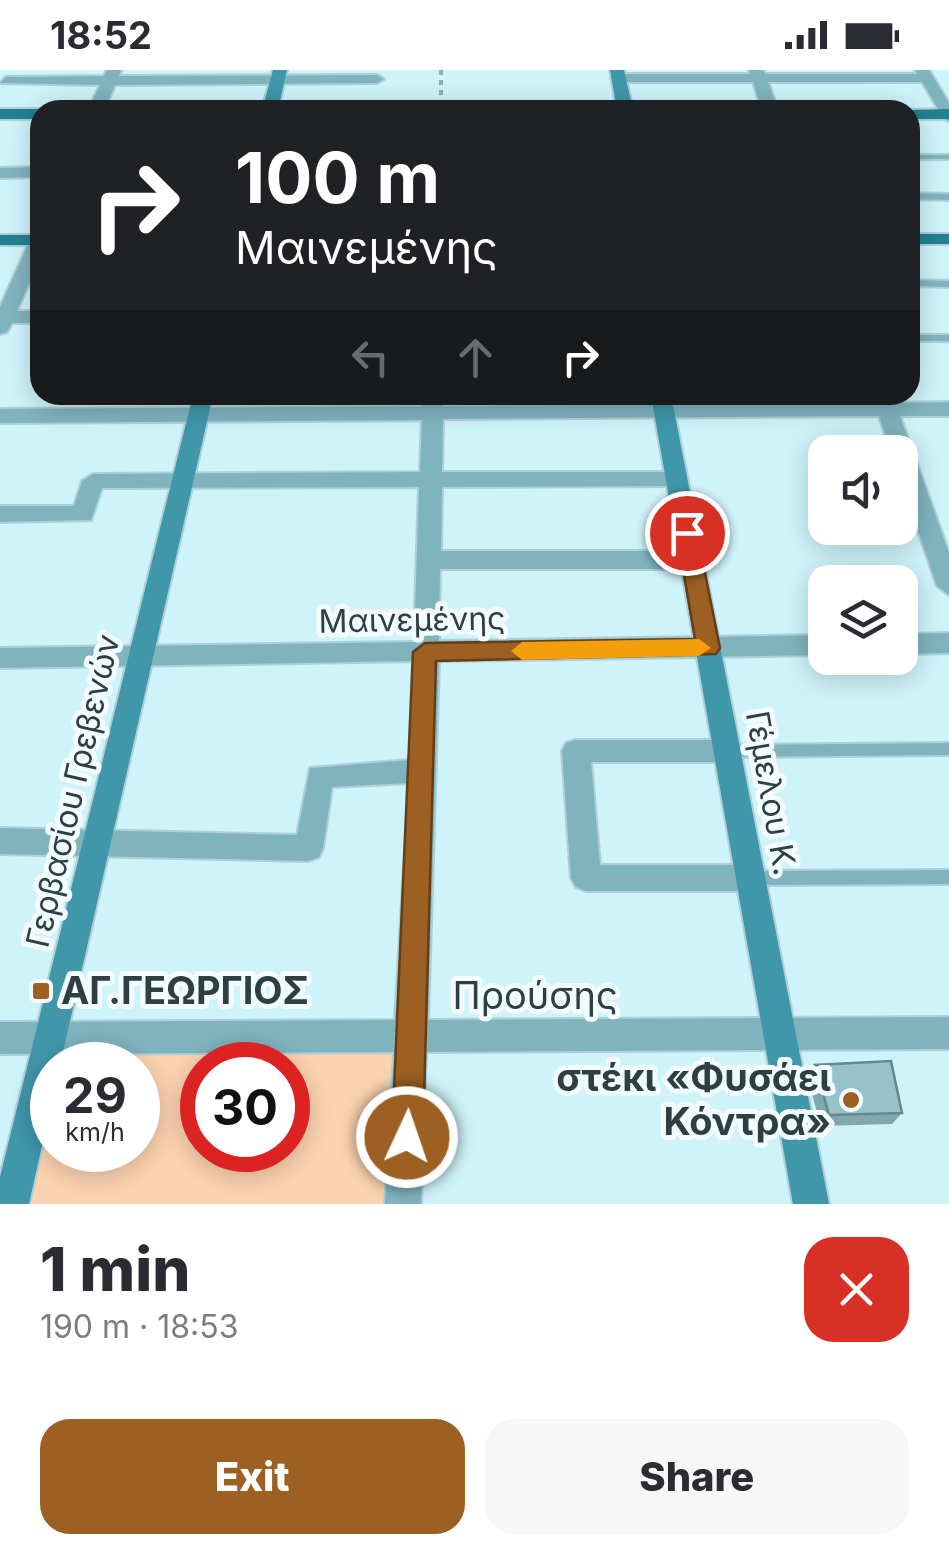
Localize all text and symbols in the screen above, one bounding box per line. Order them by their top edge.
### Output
text: 18:52 [50,12,152,58]
text: 100 m [235,135,440,220]
icon: right [70,140,200,270]
text: Μαινεμένης [235,220,498,275]
icon: left [343,330,398,385]
icon: ahead [448,330,503,385]
icon: right [553,330,608,385]
map controls [808,435,918,675]
button: sound [808,435,918,545]
pin [645,491,730,576]
icon: arrive [660,506,715,561]
button: layers [808,565,918,675]
street label: Μαινεμένης [318,598,506,641]
street label: Γερβασίου Γρεβενών [18,631,127,951]
street label: Γέμελου Κ. [738,708,805,878]
place label: ΑΓ.ΓΕΩΡΓΙΟΣ [61,967,309,1013]
street label: Προύσης [452,972,618,1018]
marker: ΑΓ.ΓΕΩΡΓΙΟΣ [30,980,52,1002]
speed limit sign: 30 [180,1042,310,1172]
place label: στέκι «Φυσάει Κόντρα» [556,1054,831,1144]
text: 29 [63,1065,127,1125]
position arrow [355,1085,459,1189]
marker: στέκι «Φυσάει Κόντρα» [840,1089,862,1111]
text: km/h [65,1117,125,1147]
text: 1 min [40,1233,190,1305]
button: close [804,1237,909,1342]
text: 190 m · 18:53 [40,1307,239,1346]
button: Exit [40,1419,465,1534]
button: Share [485,1419,909,1534]

